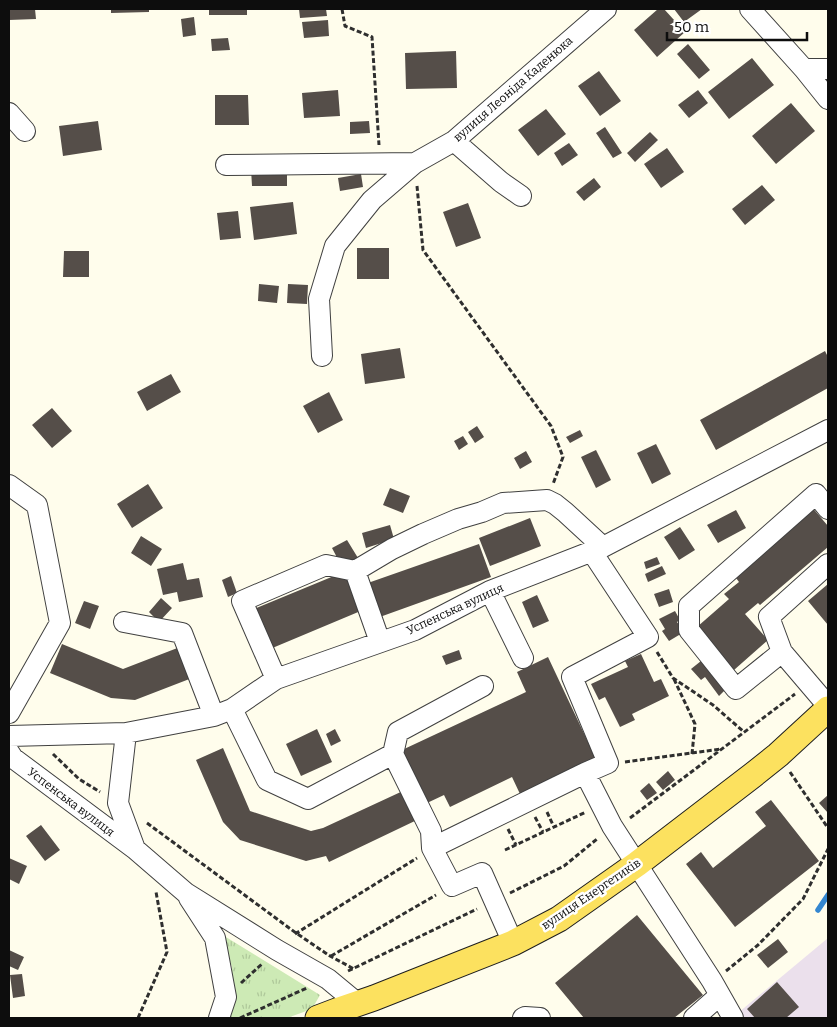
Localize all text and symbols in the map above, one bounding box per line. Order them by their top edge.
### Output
scale bar [667,10,807,42]
text: 50 m [674,18,710,36]
street label: вулиця Леоніда Каденюка [451,33,576,145]
street label: Успенська вулиця [404,580,506,638]
street label: Успенська вулиця [25,765,118,839]
street label: вулиця Енергетиків [539,855,643,932]

